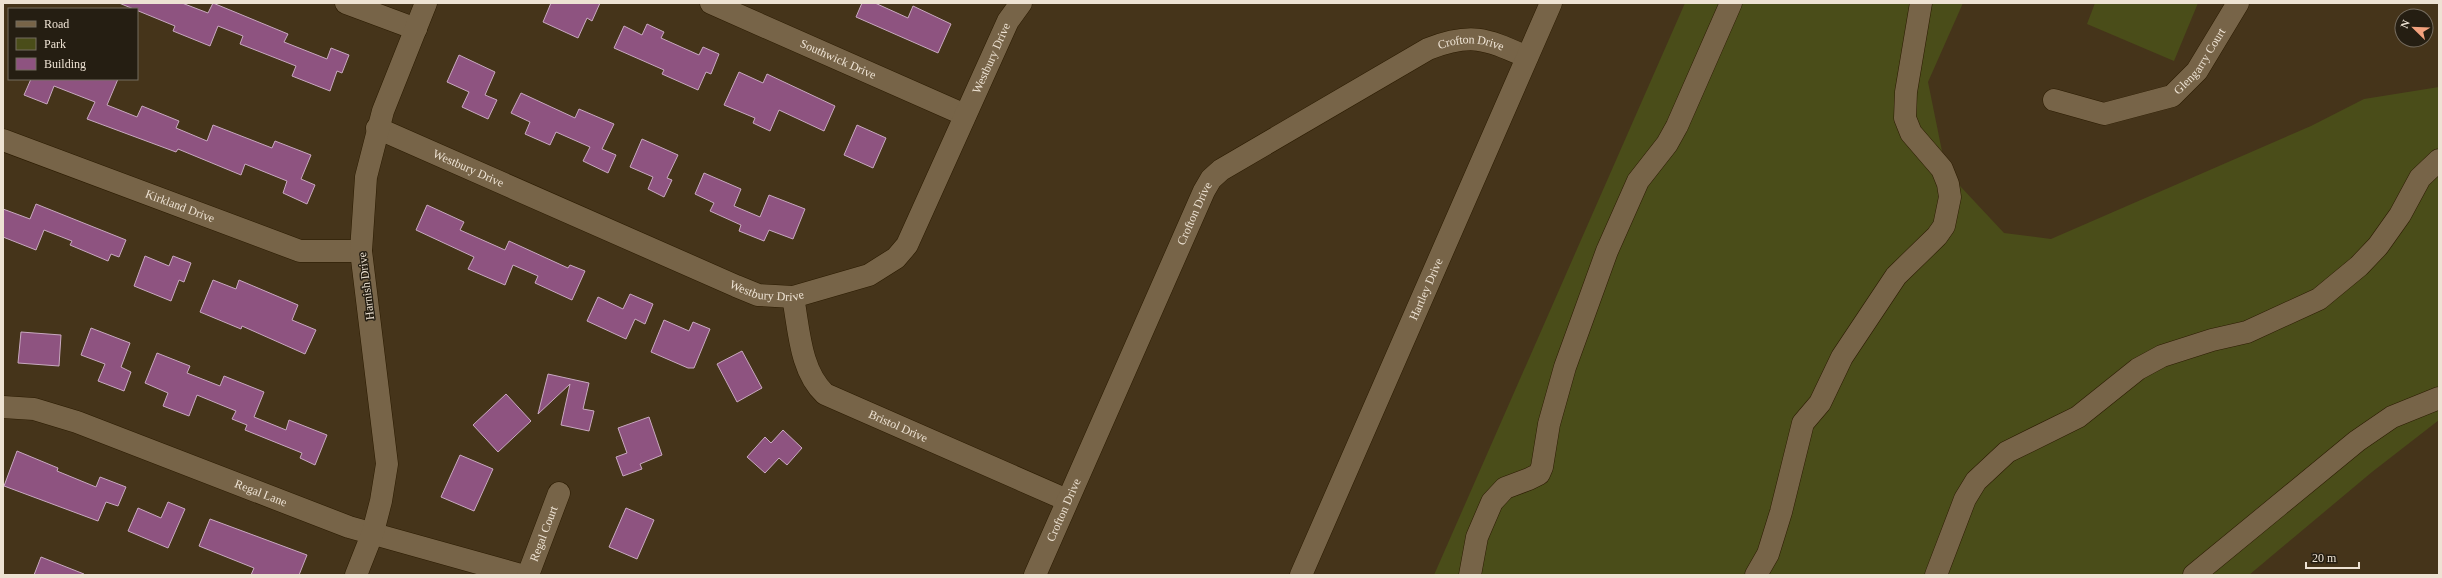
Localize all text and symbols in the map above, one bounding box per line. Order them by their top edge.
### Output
legend [8,8,138,80]
north arrow [2394,8,2434,48]
text: Road [44,17,69,31]
text: N [2398,18,2412,30]
street label: Westbury Drive [969,21,1013,96]
street label: Glengarry Court [2171,25,2229,97]
street label: Crofton Drive [1436,32,1506,54]
street label: Southwick Drive [798,36,878,82]
text: Park [44,37,66,51]
text: Building [44,57,86,71]
street label: Westbury Drive [431,147,506,190]
street label: Crofton Drive [1174,179,1215,247]
street label: Kirkland Drive [143,187,217,226]
street label: Harnish Drive [355,251,377,321]
street label: Hartley Drive [1406,256,1446,322]
street label: Westbury Drive [727,277,805,304]
street label: Bristol Drive [867,407,930,445]
street label: Crofton Drive [1044,476,1084,544]
street label: Regal Lane [233,477,289,509]
street label: Regal Court [527,503,561,564]
scale bar [2306,544,2359,570]
text: 20 m [2312,551,2337,565]

